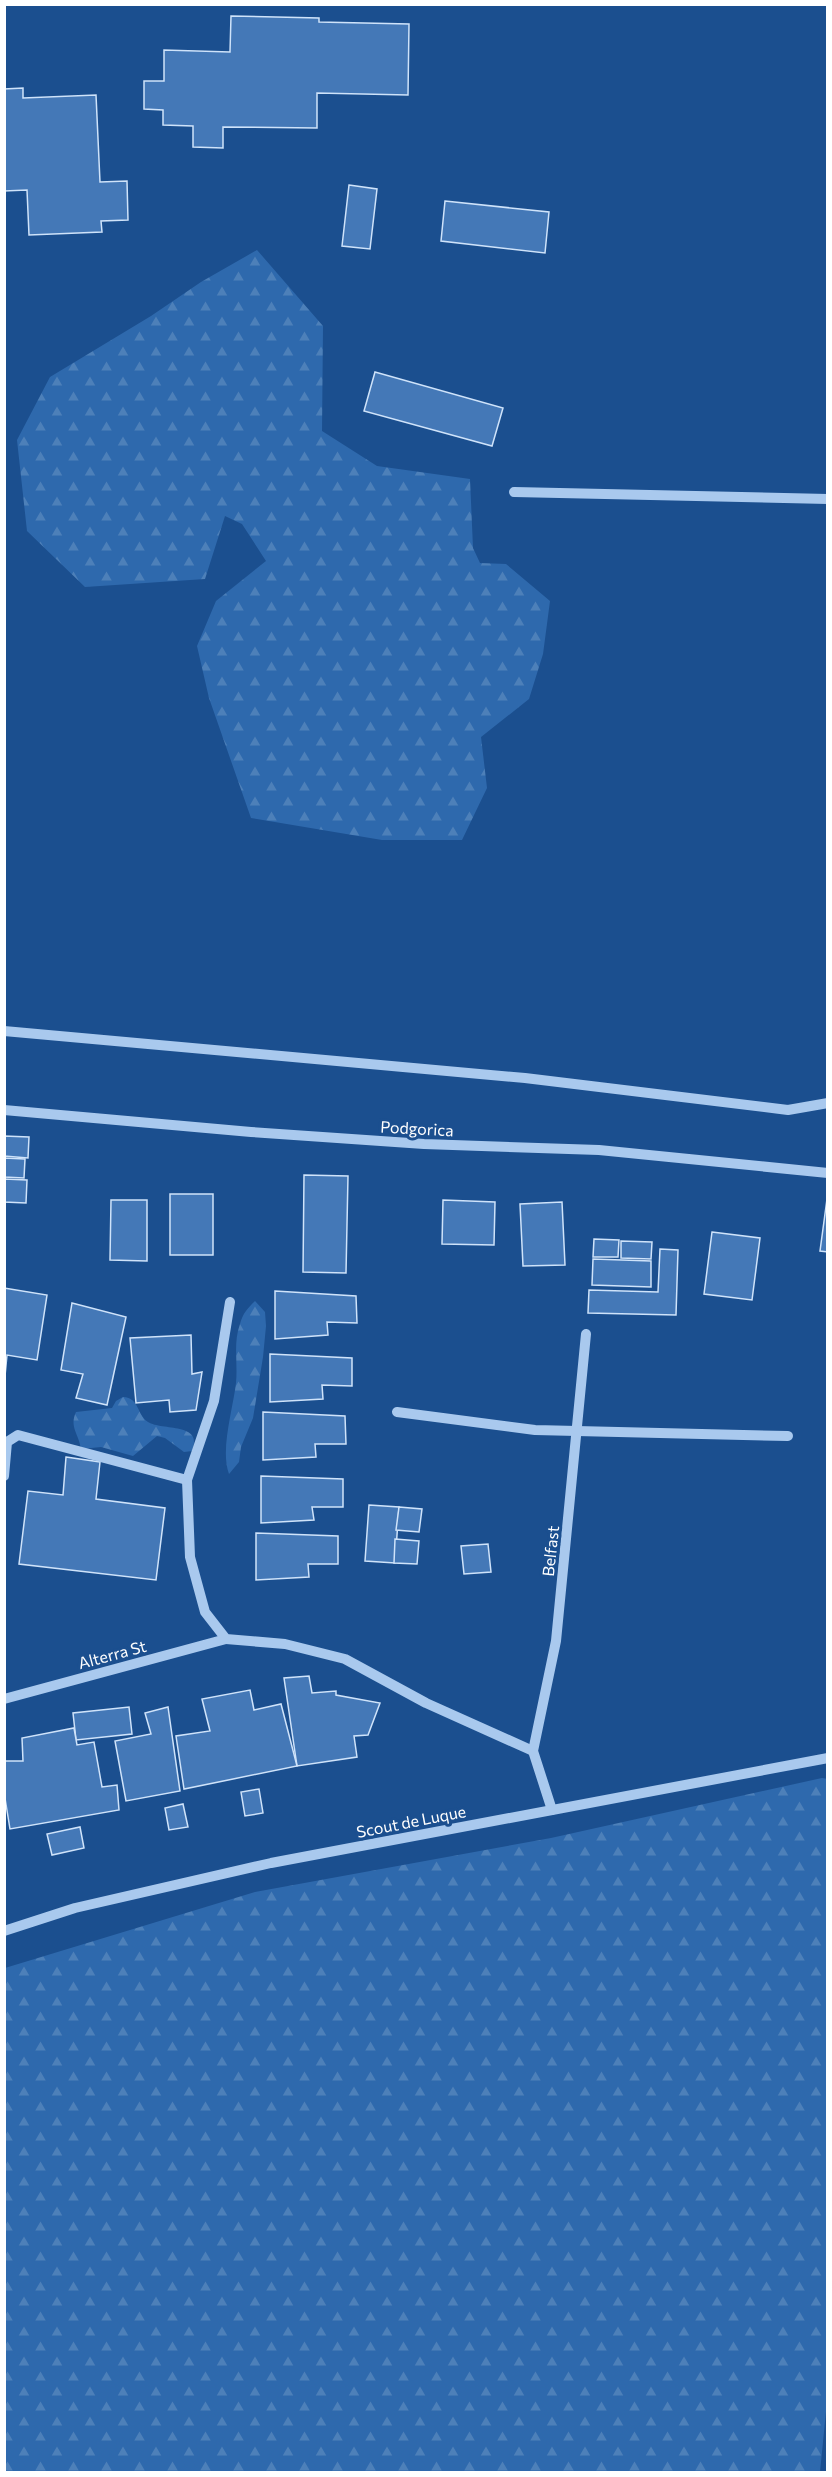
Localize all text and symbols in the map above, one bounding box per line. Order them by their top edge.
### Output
street label: Podgorica [380,1117,454,1139]
street label: Belfast [538,1524,562,1577]
street label: Alterra St [76,1636,149,1672]
street label: Scout de Luque [355,1801,467,1841]

